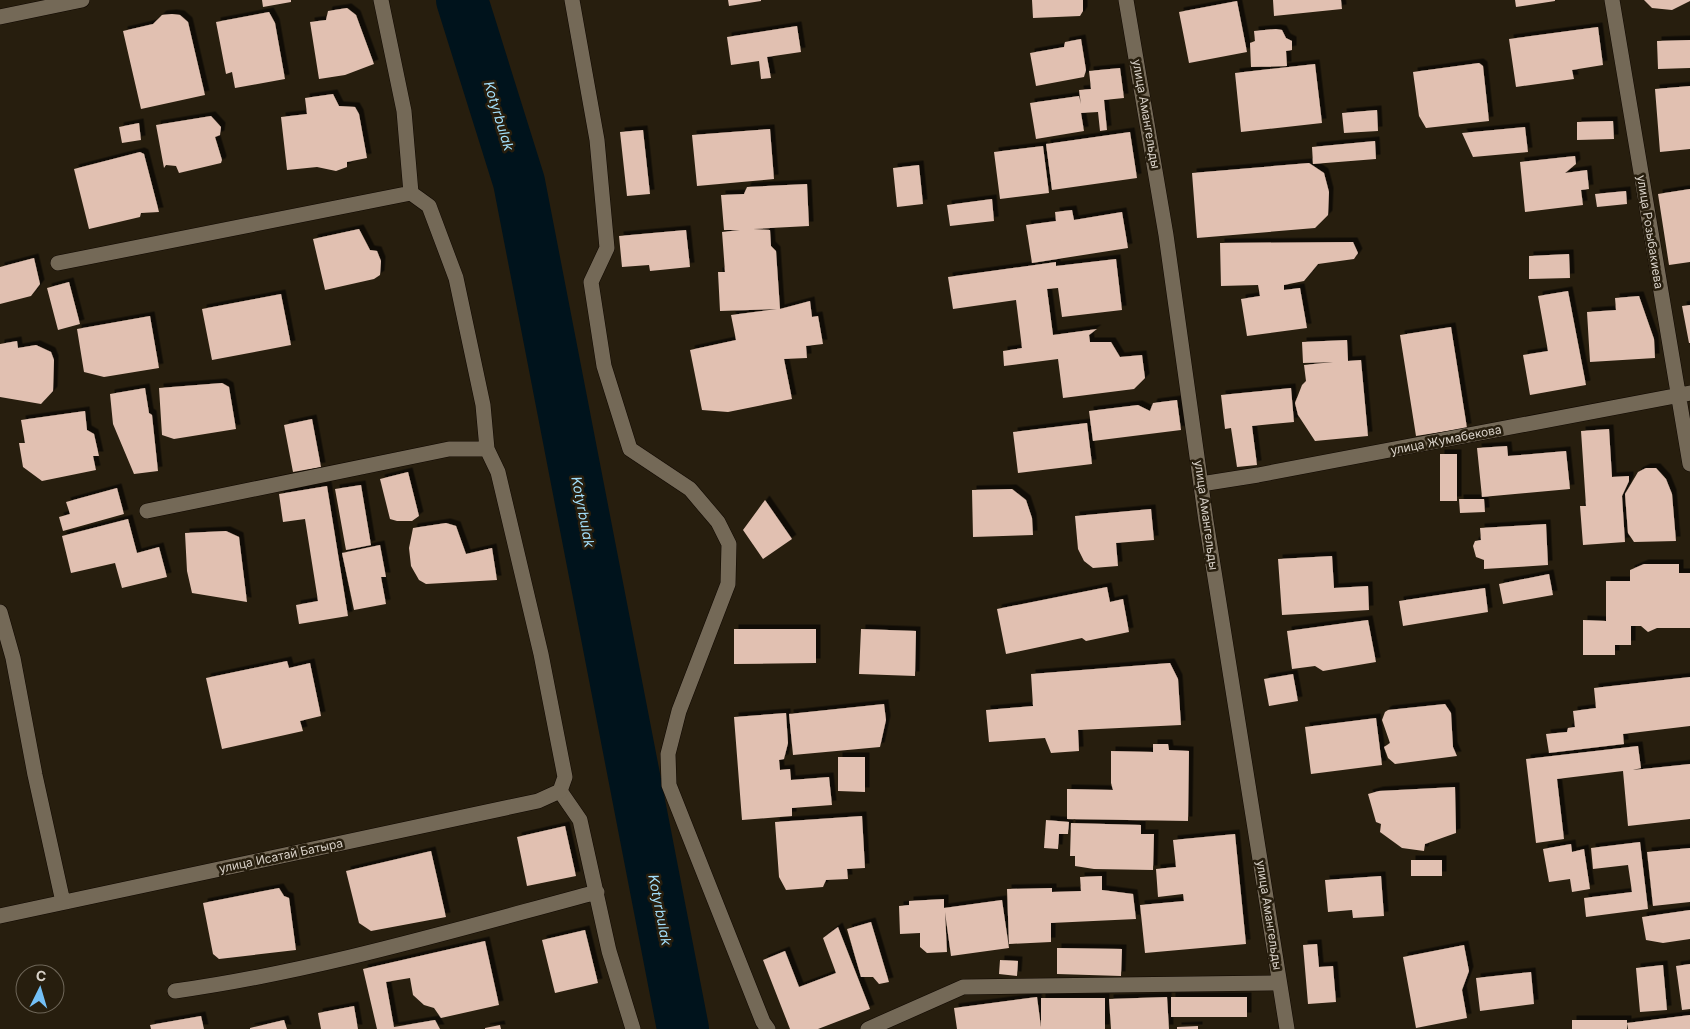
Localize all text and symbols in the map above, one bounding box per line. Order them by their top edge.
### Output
street label: улица Амангельды [1129,58,1164,170]
water label: Kotyrbulak [481,79,518,153]
street label: улица Розыбакиева [1634,174,1667,290]
street label: улица Жумабекова [1389,421,1503,458]
street label: улица Амангельды [1191,459,1222,571]
water label: Kotyrbulak [568,475,599,549]
street label: улица Исатай Батыра [218,835,344,876]
street label: улица Амангельды [1253,859,1286,971]
water label: Kotyrbulak [645,873,676,947]
north arrow [15,964,65,1014]
text: С [35,967,47,984]

